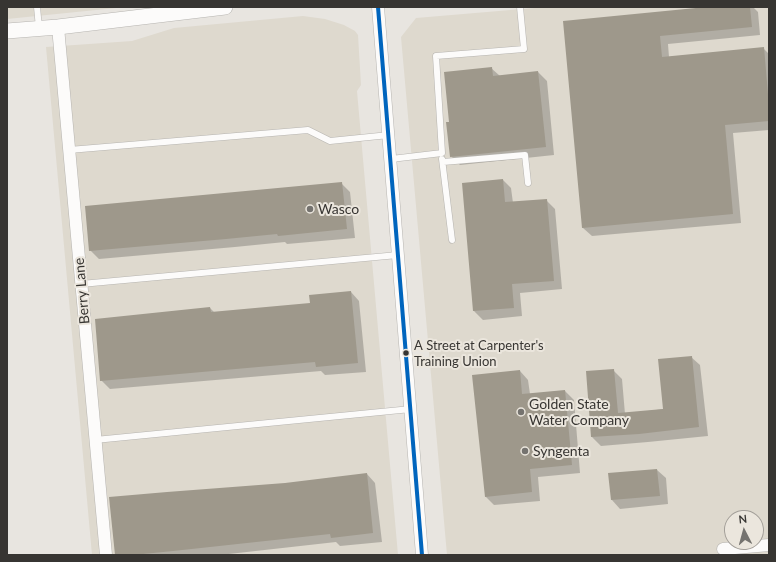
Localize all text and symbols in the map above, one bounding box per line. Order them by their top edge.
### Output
place label: Wasco [318,201,359,217]
marker: Wasco [305,204,315,214]
street label: Berry Lane [71,257,93,325]
place label: A Street at Carpenter's Training Union [414,338,544,369]
marker: A Street at Carpenter's Training Union [401,348,411,358]
place label: Golden State Water Company [529,396,629,428]
marker: Golden State Water Company [516,407,526,417]
place label: Syngenta [533,443,590,459]
marker: Syngenta [520,446,530,456]
north arrow [724,510,764,550]
text: N [738,512,748,525]

